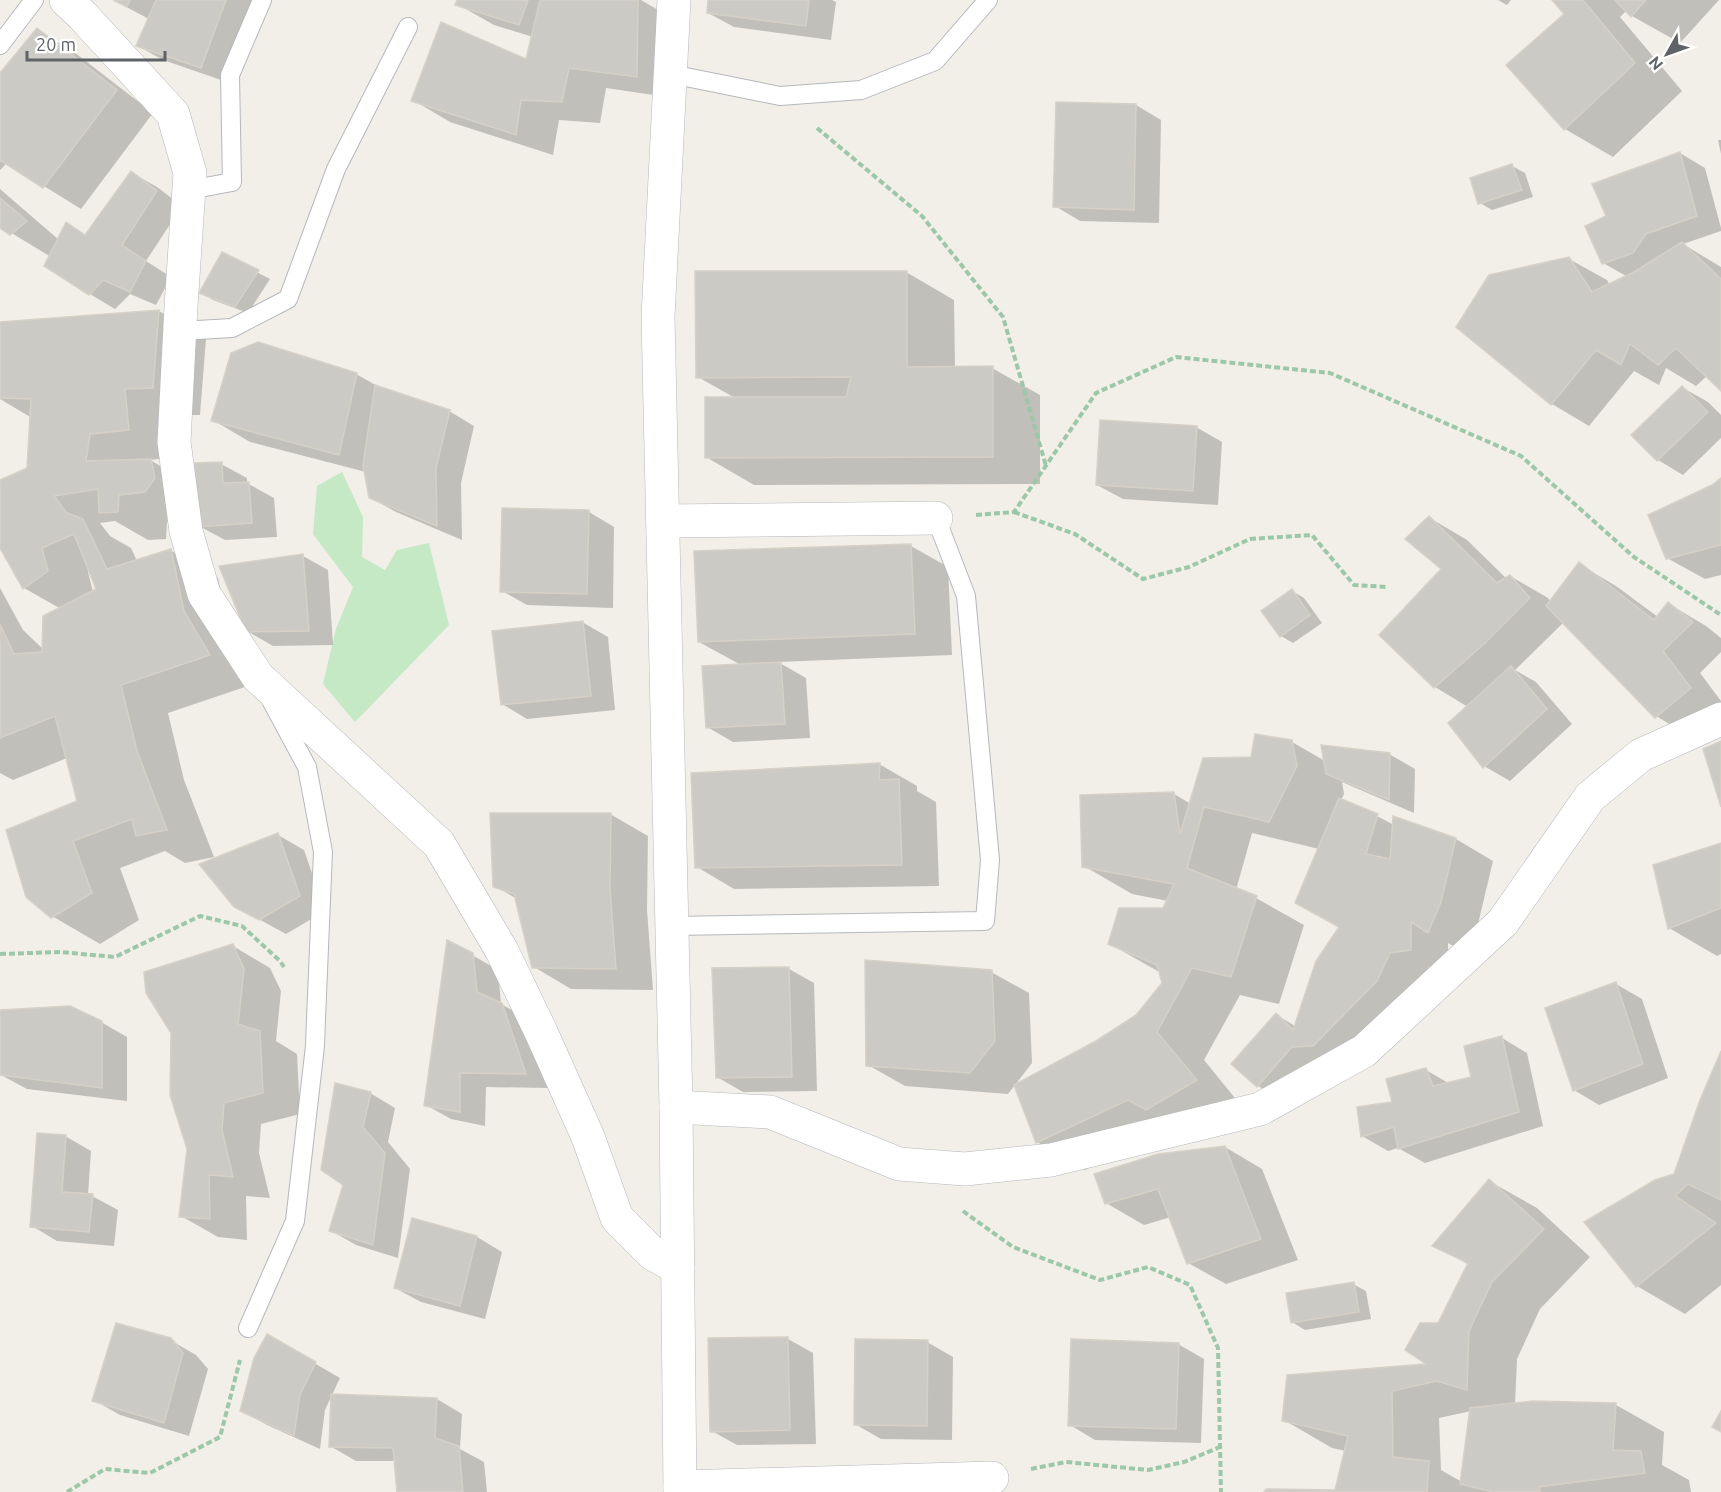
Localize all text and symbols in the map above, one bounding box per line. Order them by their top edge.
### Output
scale bar [27,24,165,62]
north arrow [1637,24,1697,84]
text: 20 m [36,34,76,54]
text: N [1645,53,1666,74]

